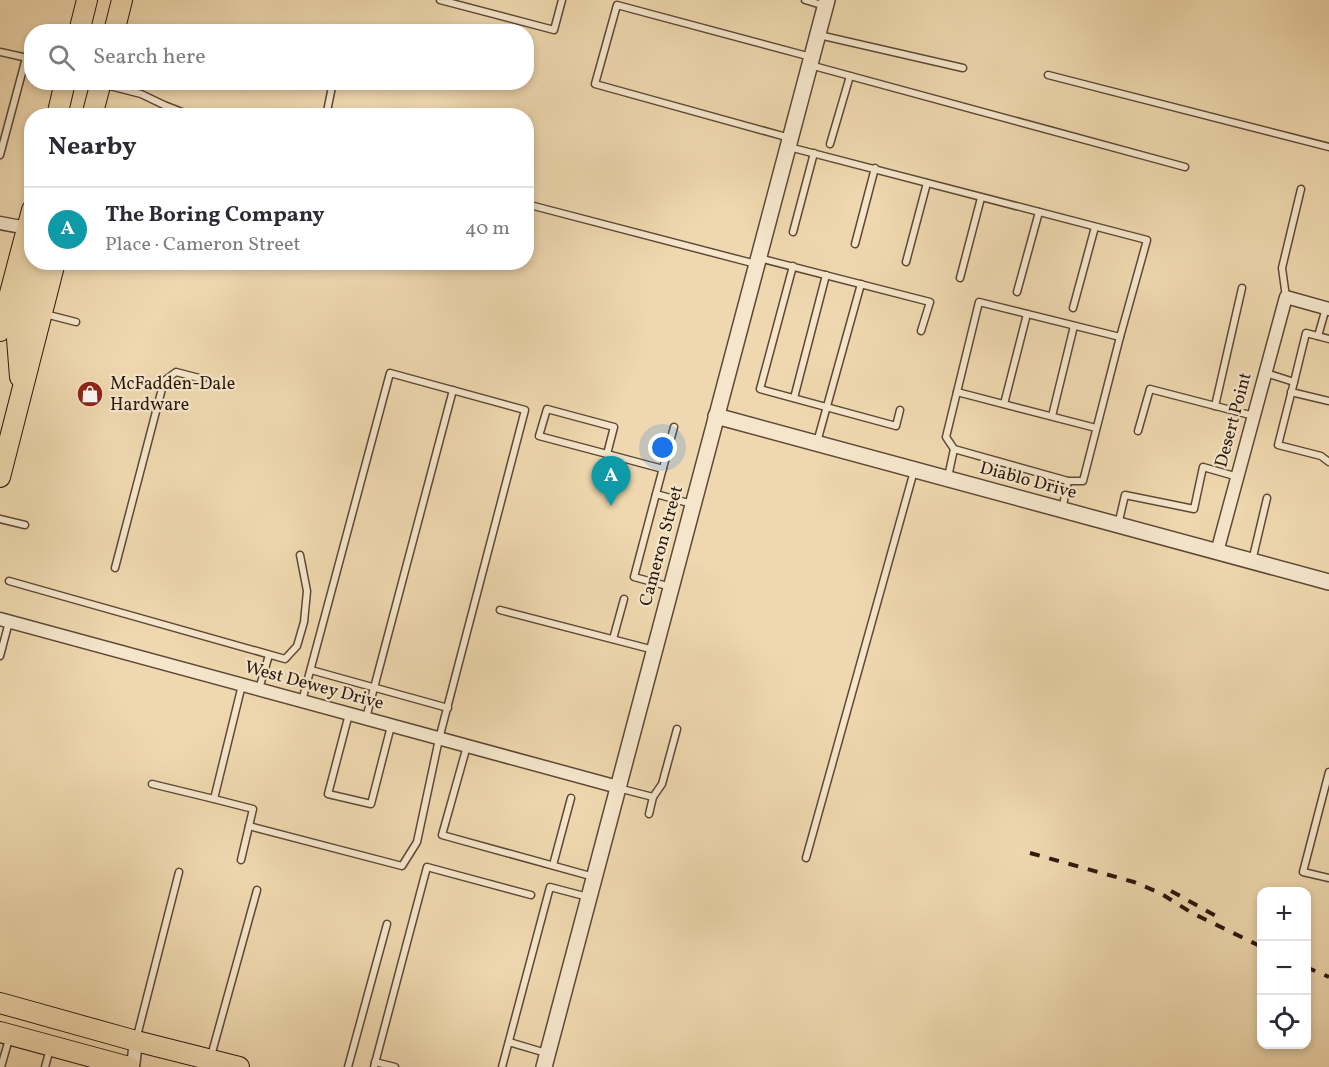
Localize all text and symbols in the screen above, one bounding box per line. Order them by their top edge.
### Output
search box [24,24,534,90]
icon: search [45,41,78,74]
text: Search here [93,42,206,73]
text: Nearby [48,129,137,165]
text: The Boring Company [105,200,325,231]
text: A [60,215,75,243]
text: 40 m [465,215,510,243]
text: Place · Cameron Street [105,231,300,259]
street label: Desert Point [1209,370,1259,470]
place label: McFadden-Dale Hardware [110,372,235,418]
shop icon: McFadden-Dale Hardware [75,379,105,409]
your location [648,433,677,462]
pin: A [592,456,630,506]
street label: Diablo Drive [977,456,1079,506]
street label: Cameron Street [634,483,690,609]
street label: West Dewey Drive [242,655,386,717]
map controls [1257,887,1311,1049]
button: + [1257,887,1311,941]
button: − [1257,941,1311,995]
button: locate [1257,995,1311,1049]

